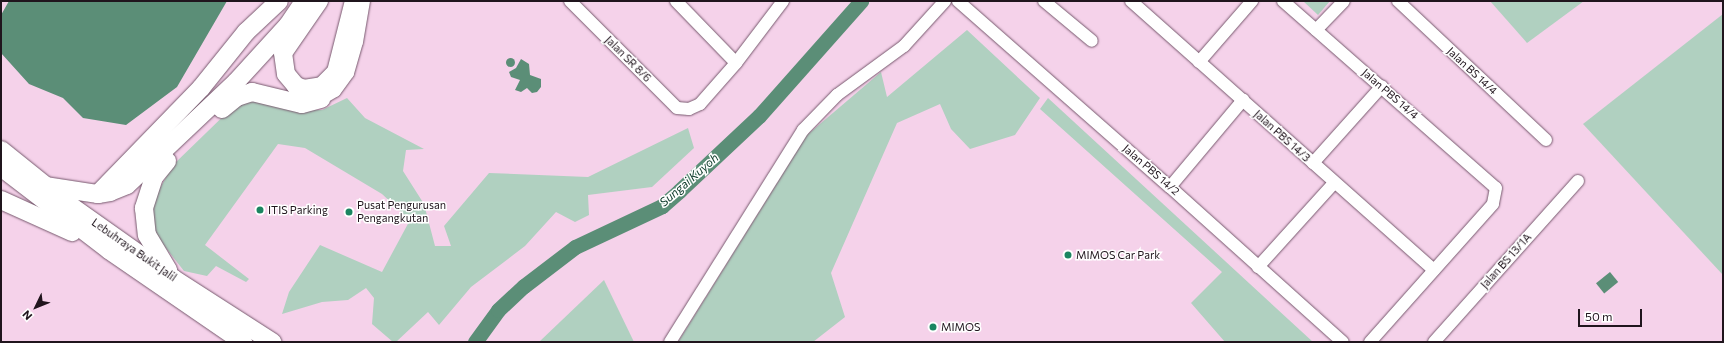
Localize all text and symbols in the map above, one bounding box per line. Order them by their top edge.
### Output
street label: Jalan SR 8/6 [602,33,654,85]
street label: Jalan BS 14/4 [1444,45,1500,97]
street label: Jalan PBS 14/4 [1359,66,1421,122]
street label: Jalan PBS 14/3 [1251,107,1313,165]
street label: Jalan PBS 14/2 [1120,142,1182,198]
water label: Sungai Kuyoh [657,150,721,210]
place label: Pusat Pengurusan Pengangkutan [357,199,446,225]
place label: ITIS Parking [268,203,328,217]
marker: ITIS Parking [255,205,265,215]
marker: Pusat Pengurusan Pengangkutan [344,207,354,217]
street label: Lebuhraya Bukit Jalil [89,216,179,284]
street label: Jalan BS 13/1A [1478,231,1534,291]
place label: MIMOS Car Park [1076,248,1160,262]
marker: MIMOS Car Park [1063,250,1073,260]
north arrow [16,287,56,327]
scale bar [1580,301,1644,327]
text: N [19,308,34,323]
text: 50 m [1585,309,1613,323]
place label: MIMOS [941,320,980,334]
marker: MIMOS [928,322,938,332]

